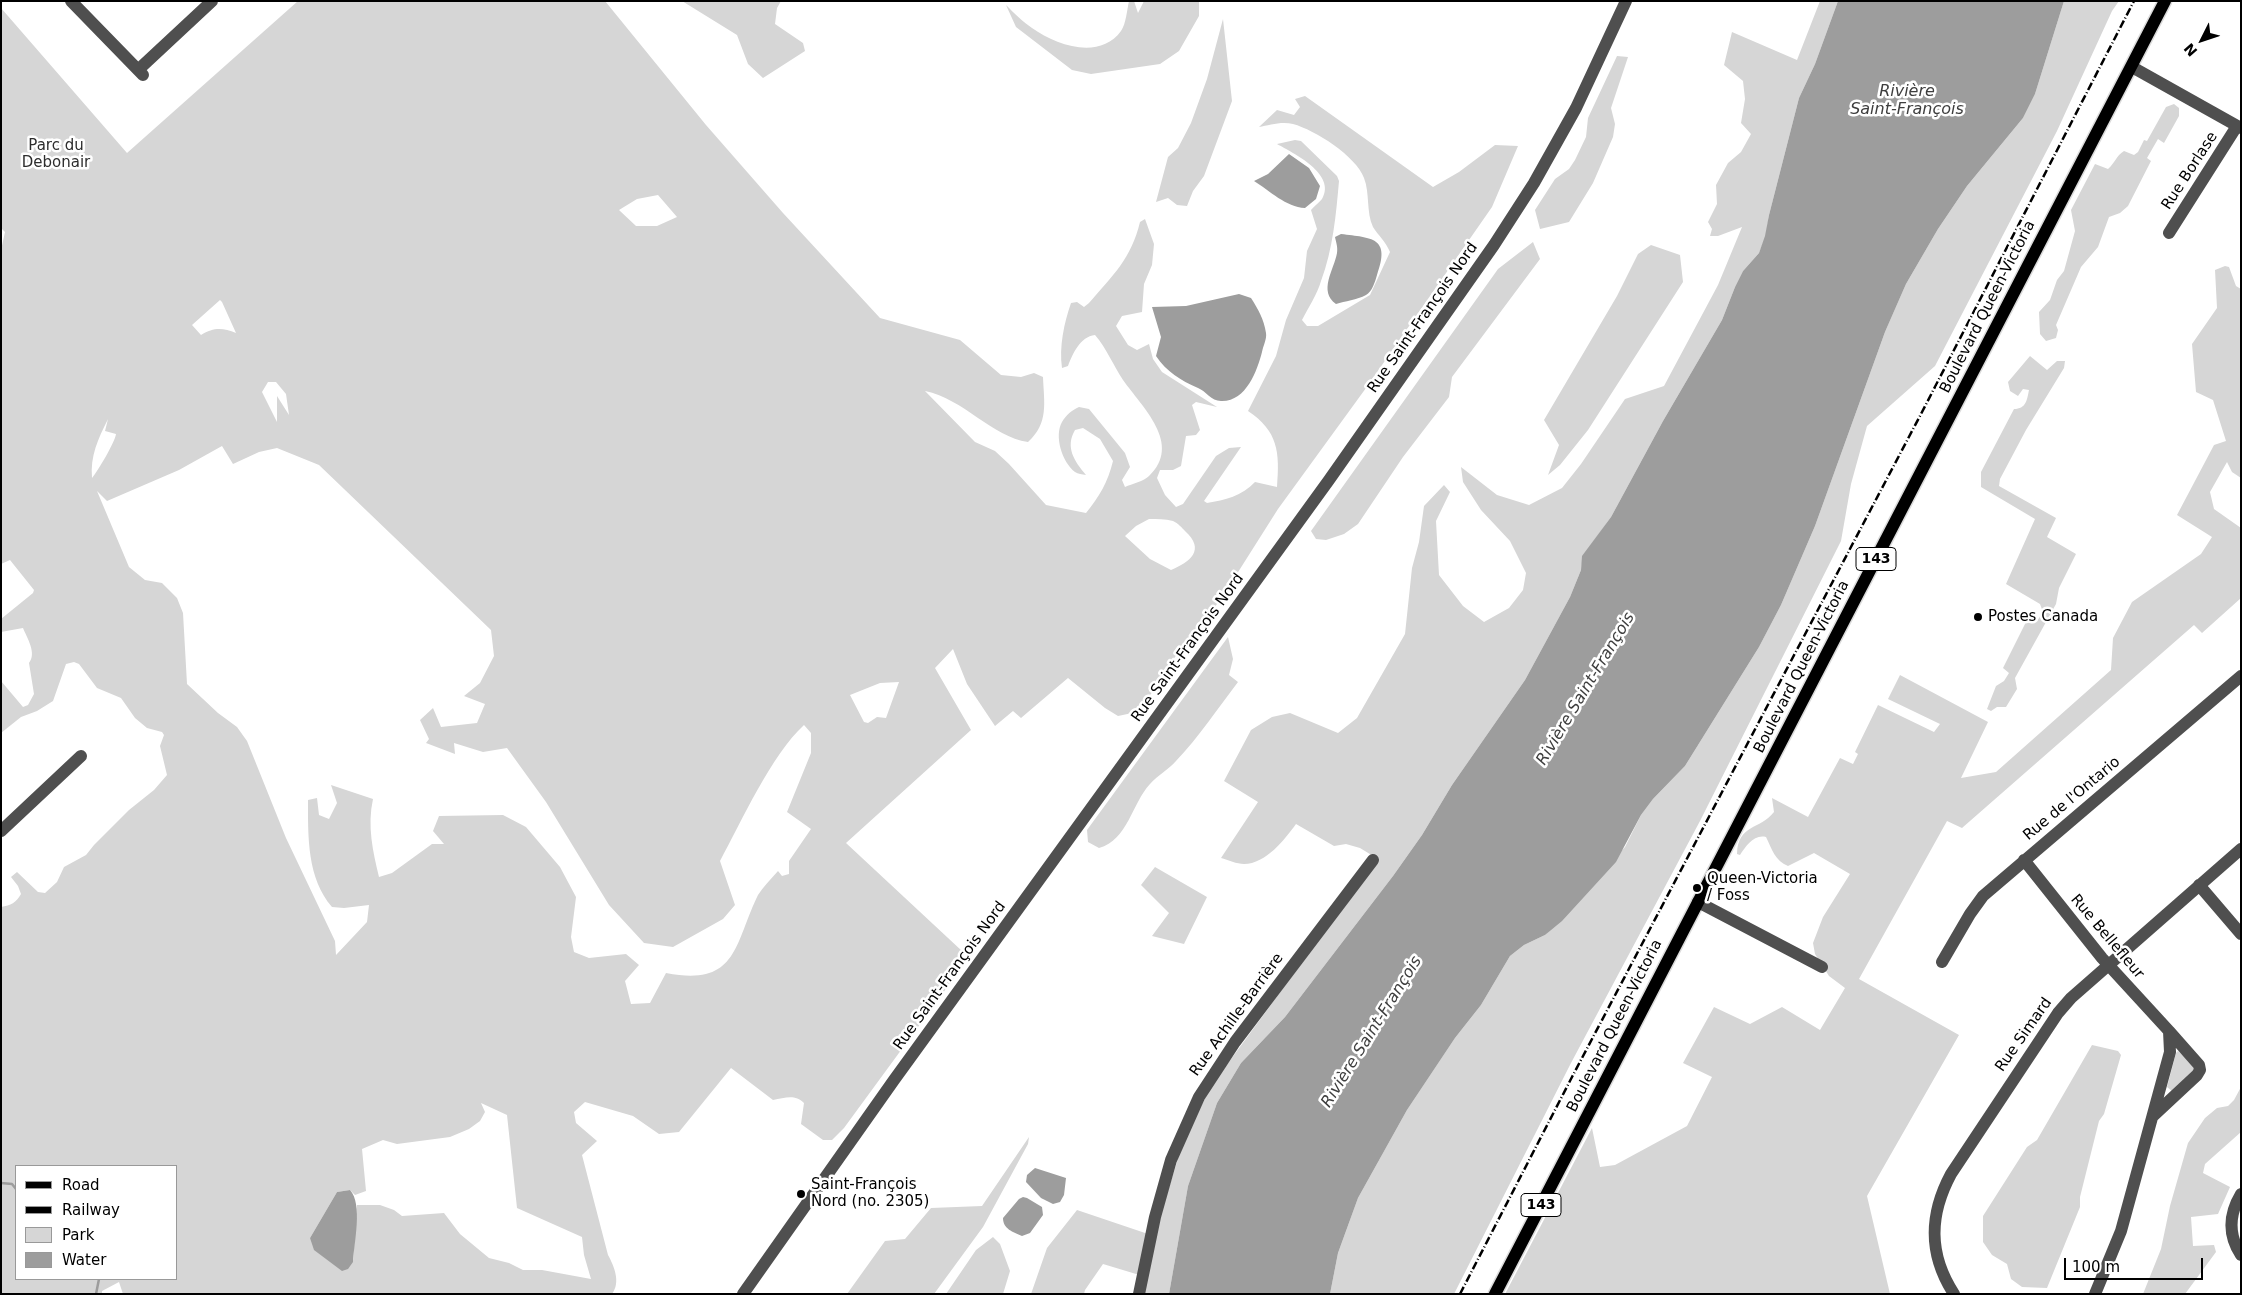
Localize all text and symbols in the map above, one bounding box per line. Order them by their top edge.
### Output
north arrow [2177,15,2227,65]
text: N [2181,40,2201,60]
water label: Rivière Saint-François [1850,82,1964,120]
street label: Rue Borlase [2158,129,2222,213]
park label: Parc du Debonair [22,137,90,172]
street label: Boulevard Queen-Victoria [1937,218,2039,396]
street label: Rue Saint-François Nord [1364,239,1482,397]
road number: 143 [1856,548,1896,570]
street label: Rue Saint-François Nord [1128,570,1248,726]
street label: Boulevard Queen-Victoria [1751,578,1853,756]
place label: Postes Canada [1988,608,2098,626]
water label: Rivière Saint-François [1533,609,1639,769]
marker: Postes Canada [1972,611,1984,623]
street label: Rue de l'Ontario [2020,753,2124,845]
place label: Queen-Victoria / Foss [1707,870,1818,905]
marker: Queen-Victoria / Foss [1691,882,1703,894]
street label: Rue Bellefleur [2066,891,2148,983]
street label: Rue Saint-François Nord [890,898,1010,1054]
street label: Boulevard Queen-Victoria [1564,937,1666,1115]
street label: Rue Achille-Barrière [1186,950,1288,1080]
water label: Rivière Saint-François [1318,953,1426,1111]
street label: Rue Simard [1992,995,2056,1075]
legend [15,1165,178,1280]
text: Road [62,1176,100,1194]
place label: Saint-François Nord (no. 2305) [811,1176,929,1211]
marker: Saint-François Nord (no. 2305) [795,1188,807,1200]
road number: 143 [1521,1194,1561,1216]
text: Railway [62,1201,120,1219]
text: Park [62,1226,94,1244]
scale bar [2067,1248,2206,1280]
text: Water [62,1251,106,1269]
text: 100 m [2072,1258,2120,1276]

